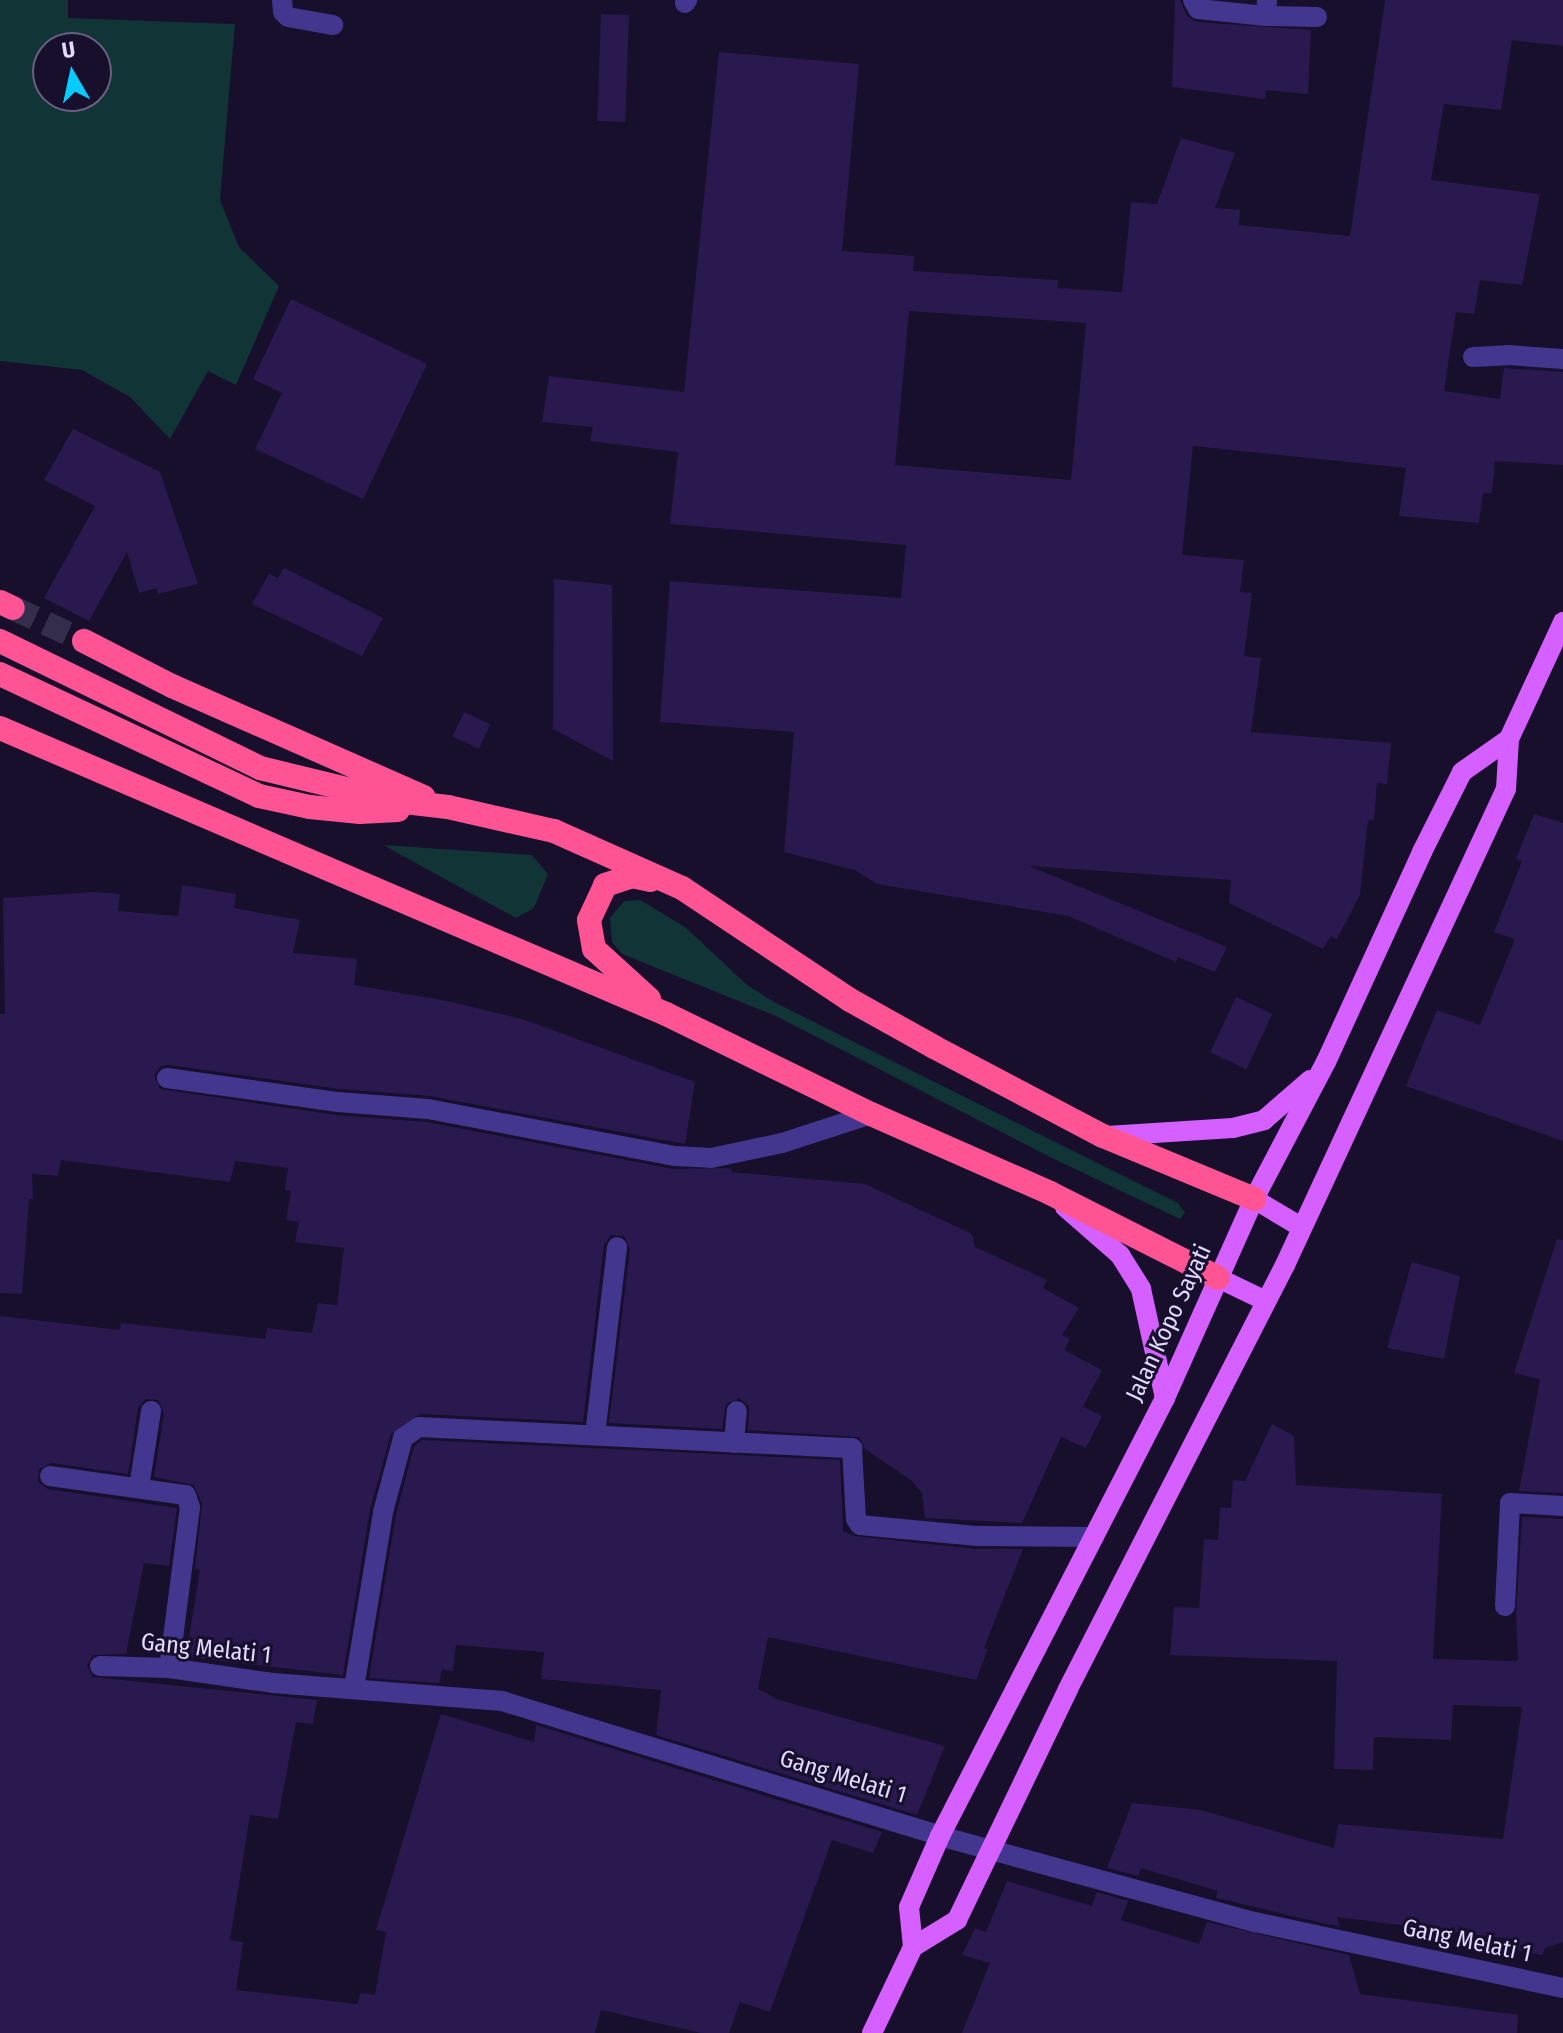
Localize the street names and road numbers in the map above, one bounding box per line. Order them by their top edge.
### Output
street label: Jalan Kopo Sayati [1120,1240,1218,1406]
street label: Gang Melati 1 [139,1628,273,1670]
street label: Gang Melati 1 [776,1744,910,1810]
street label: Gang Melati 1 [1400,1913,1534,1969]

